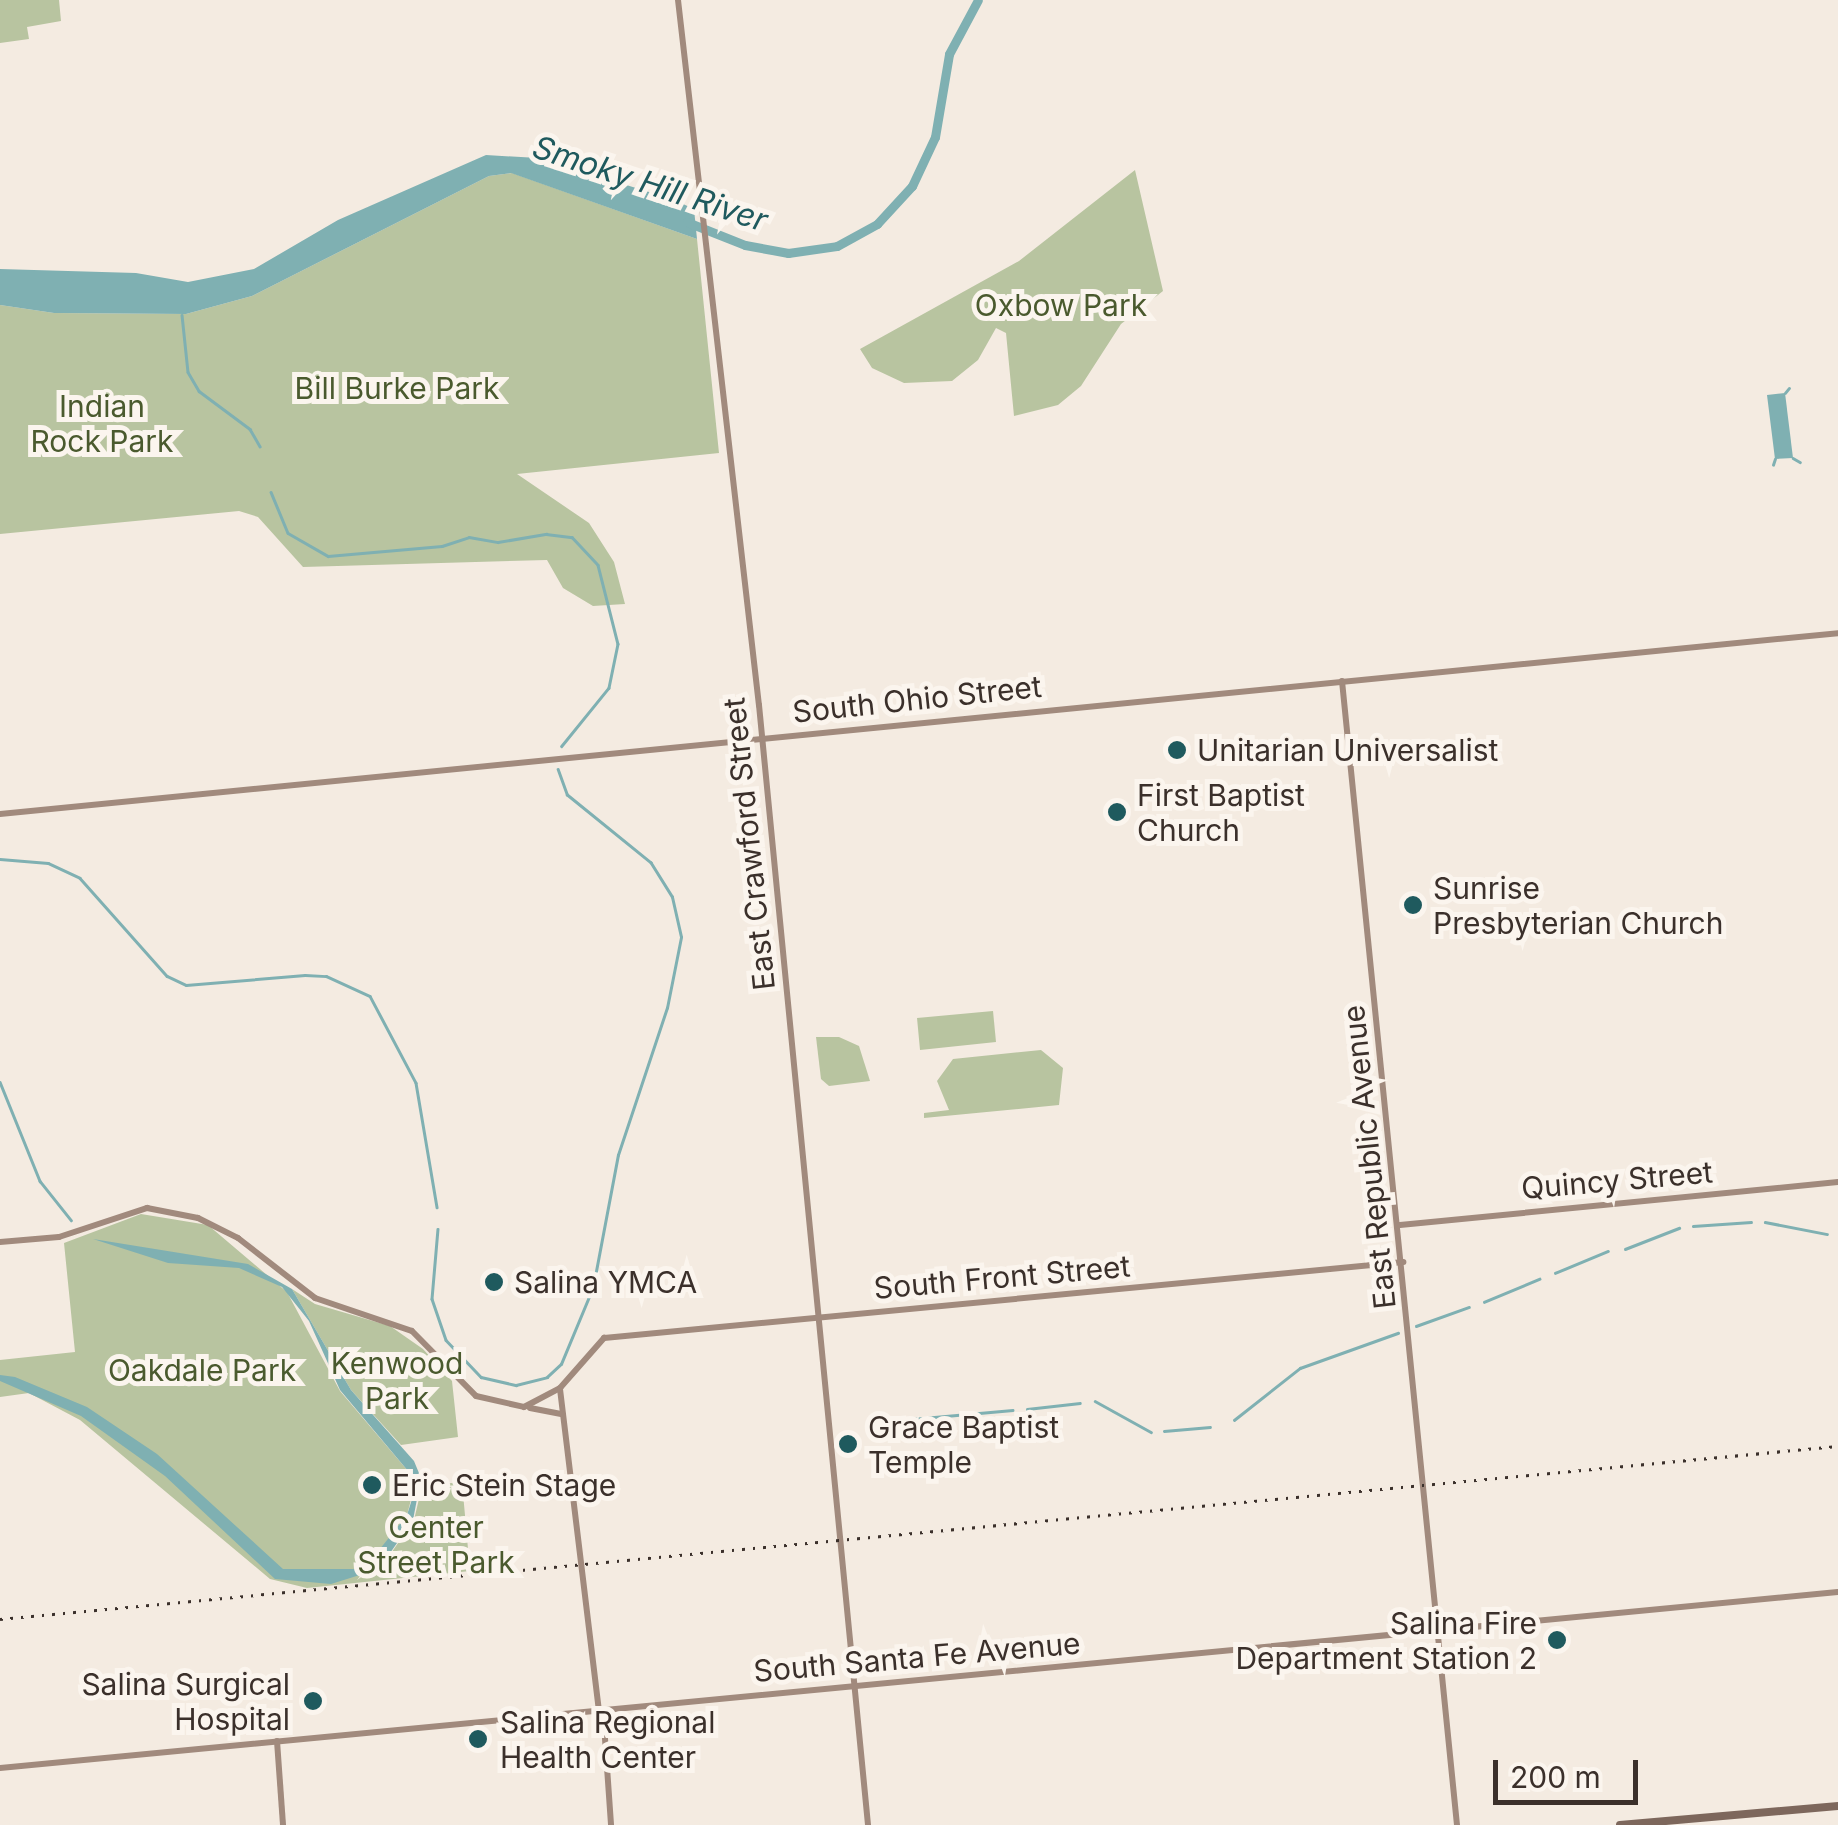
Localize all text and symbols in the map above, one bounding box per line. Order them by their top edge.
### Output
water label: Smoky Hill River [528,128,772,240]
park label: Oxbow Park [975,287,1147,323]
park label: Bill Burke Park [295,370,499,406]
park label: Indian Rock Park [30,388,174,458]
street label: South Ohio Street [791,668,1043,730]
street label: East Crawford Street [716,696,782,992]
place label: Unitarian Universalist [1197,732,1498,768]
marker: Unitarian Universalist [1166,739,1188,761]
place label: First Baptist Church [1137,777,1305,848]
marker: First Baptist Church [1106,801,1128,823]
place label: Sunrise Presbyterian Church [1433,870,1723,940]
marker: Sunrise Presbyterian Church [1402,894,1424,916]
street label: East Republic Avenue [1335,1003,1403,1311]
street label: Quincy Street [1520,1154,1714,1206]
street label: South Front Street [872,1248,1132,1306]
place label: Salina YMCA [514,1264,697,1300]
marker: Salina YMCA [483,1271,505,1293]
park label: Kenwood Park [331,1345,463,1416]
park label: Oakdale Park [108,1352,296,1388]
place label: Grace Baptist Temple [868,1409,1059,1480]
marker: Grace Baptist Temple [837,1433,859,1455]
place label: Eric Stein Stage [392,1467,616,1503]
marker: Eric Stein Stage [361,1474,383,1496]
park label: Center Street Park [357,1509,515,1580]
place label: Salina Fire Department Station 2 [1235,1605,1537,1676]
street label: South Santa Fe Avenue [752,1625,1082,1689]
marker: Salina Fire Department Station 2 [1546,1629,1568,1651]
place label: Salina Surgical Hospital [81,1666,290,1736]
marker: Salina Surgical Hospital [300,1688,326,1714]
place label: Salina Regional Health Center [500,1704,715,1774]
marker: Salina Regional Health Center [465,1726,491,1752]
scale bar [1498,1740,1643,1802]
text: 200 m [1510,1759,1601,1795]

